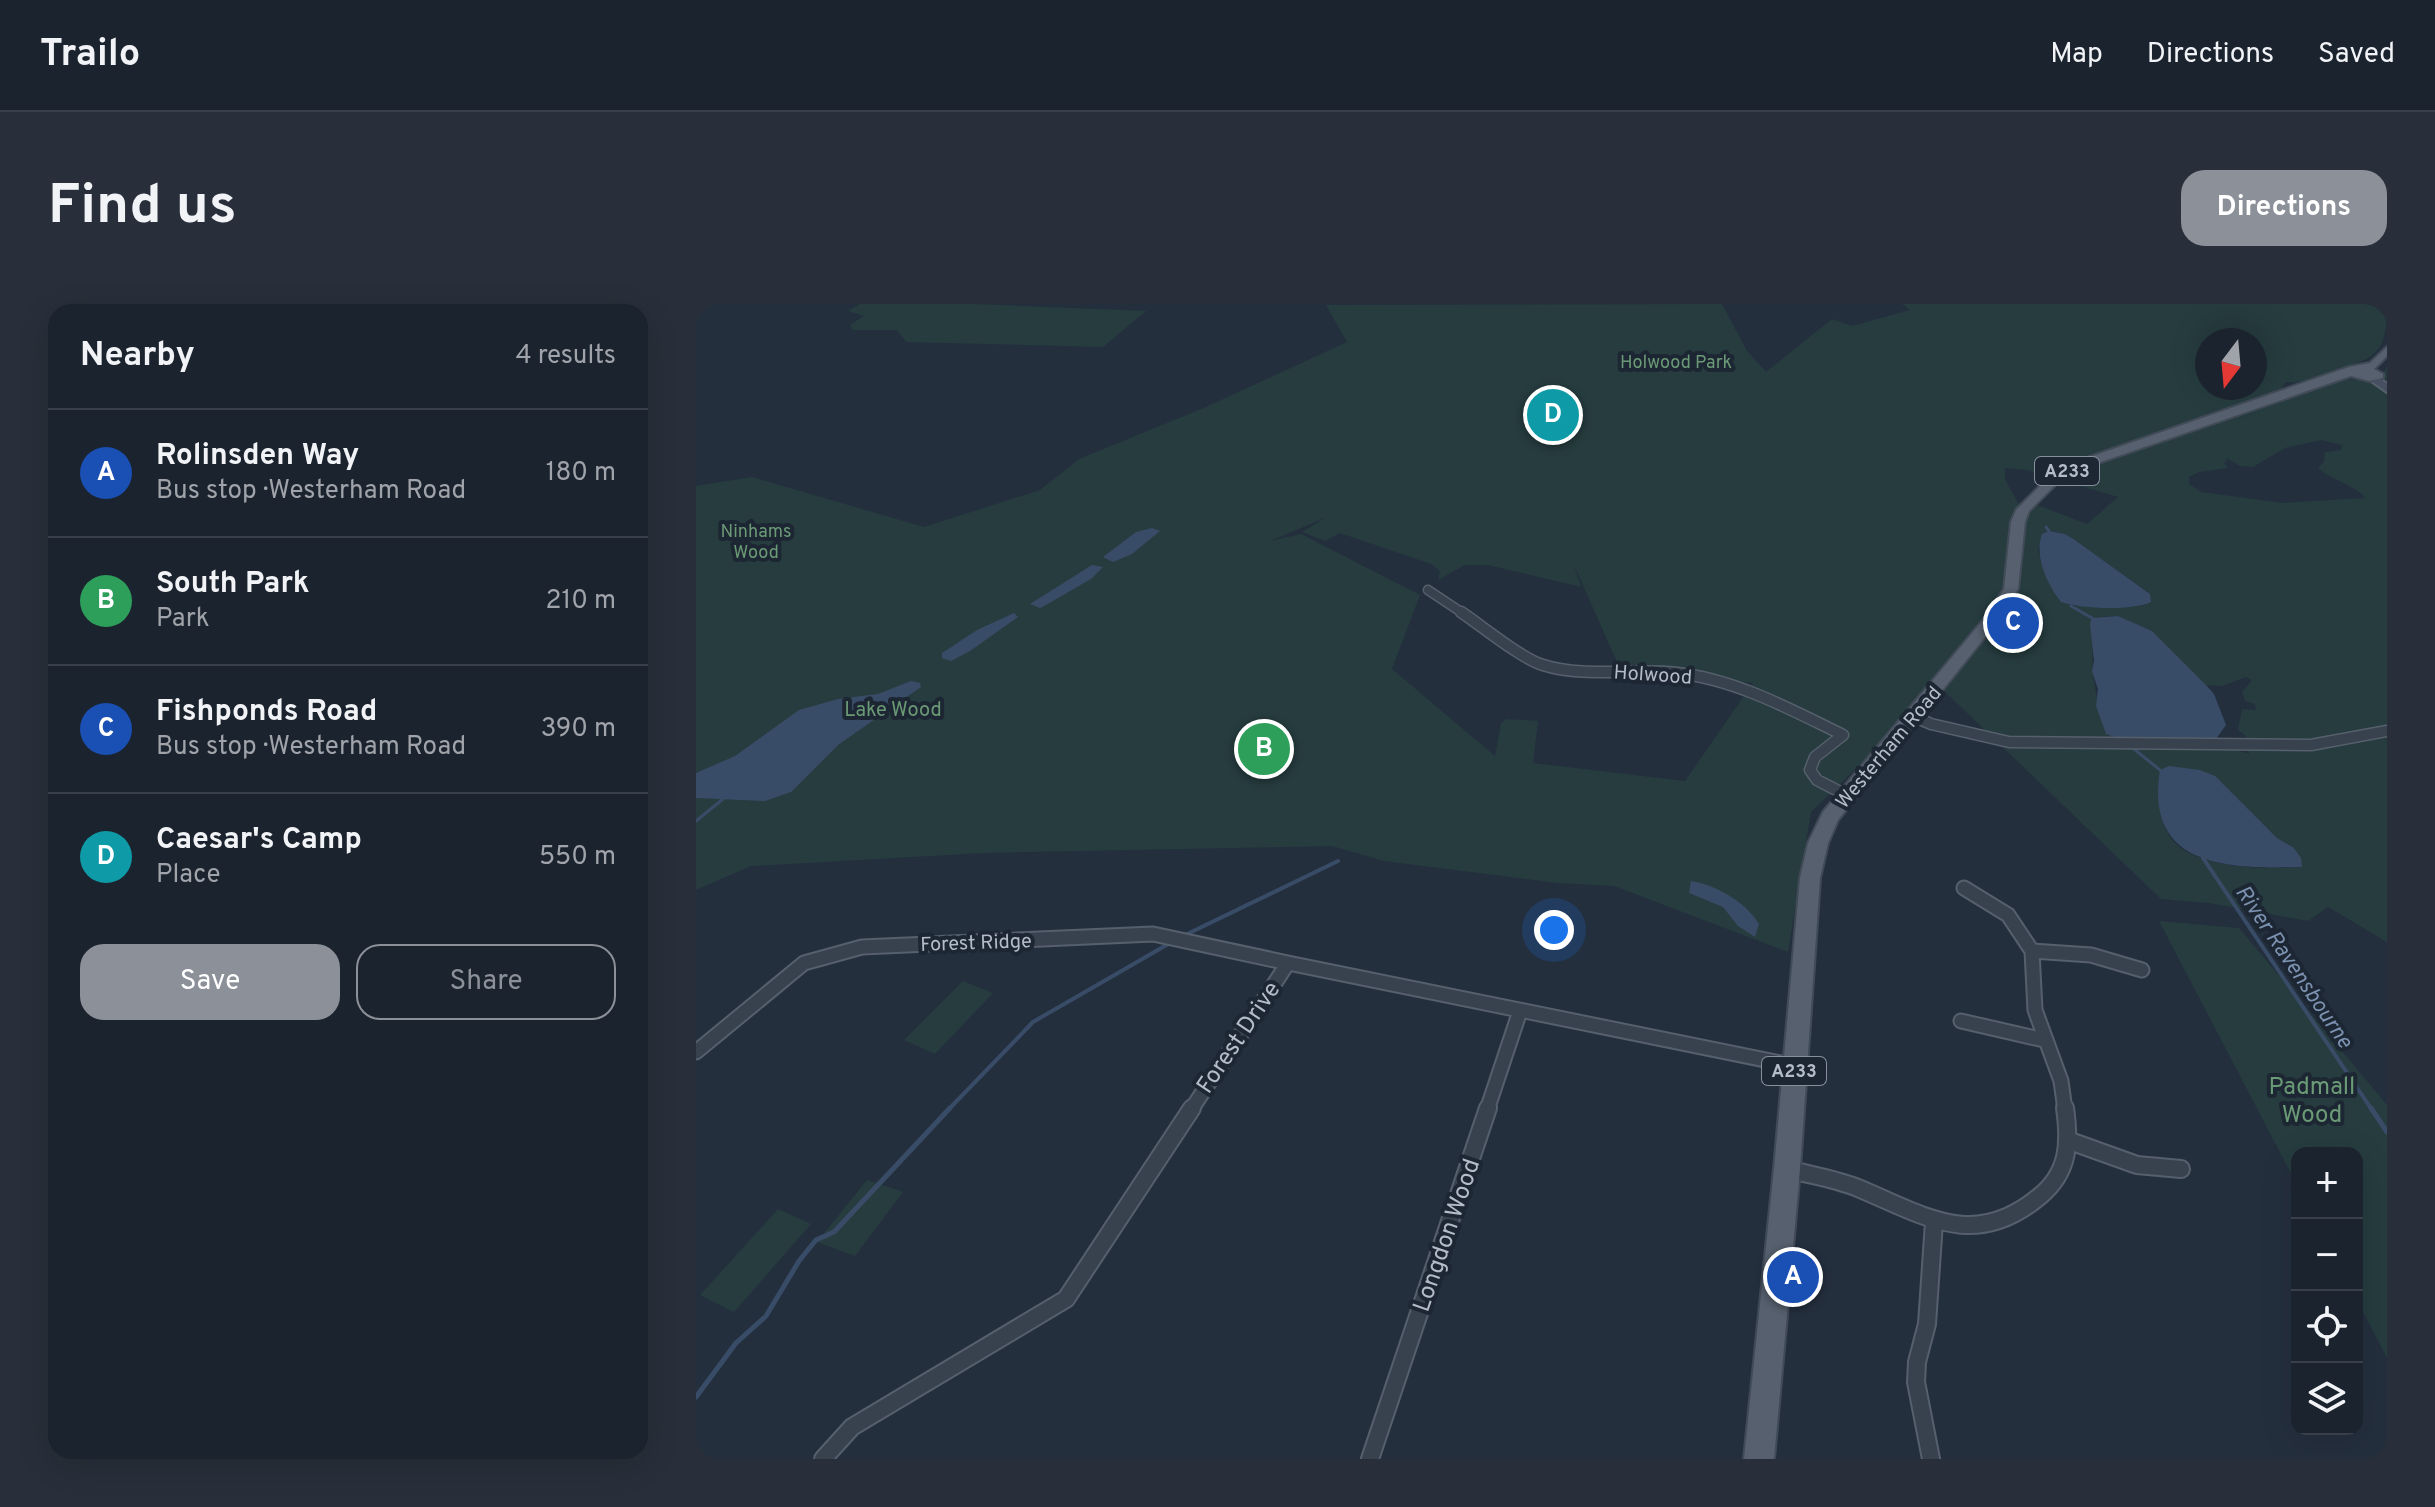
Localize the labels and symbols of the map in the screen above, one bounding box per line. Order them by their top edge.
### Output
north arrow [2195,328,2267,400]
park label: Holwood Park [1620,352,1732,375]
pin: D [1527,385,1579,445]
road number: A233 [2035,457,2099,485]
park label: Ninhams Wood [720,521,792,565]
pin: C [1987,593,2039,653]
street label: Holwood [1613,660,1693,692]
street label: Westerham Road [1831,682,1948,815]
park label: Lake Wood [844,698,942,724]
pin: B [1238,719,1290,779]
water label: River Ravensbourne [2228,881,2358,1055]
your location [1534,910,1574,950]
street label: Forest Ridge [920,929,1032,959]
street label: Forest Drive [1191,976,1288,1100]
road number: A233 [1762,1057,1826,1085]
park label: Padmall Wood [2269,1073,2355,1131]
street label: Longdon Wood [1408,1155,1488,1316]
pin: A [1767,1247,1819,1307]

